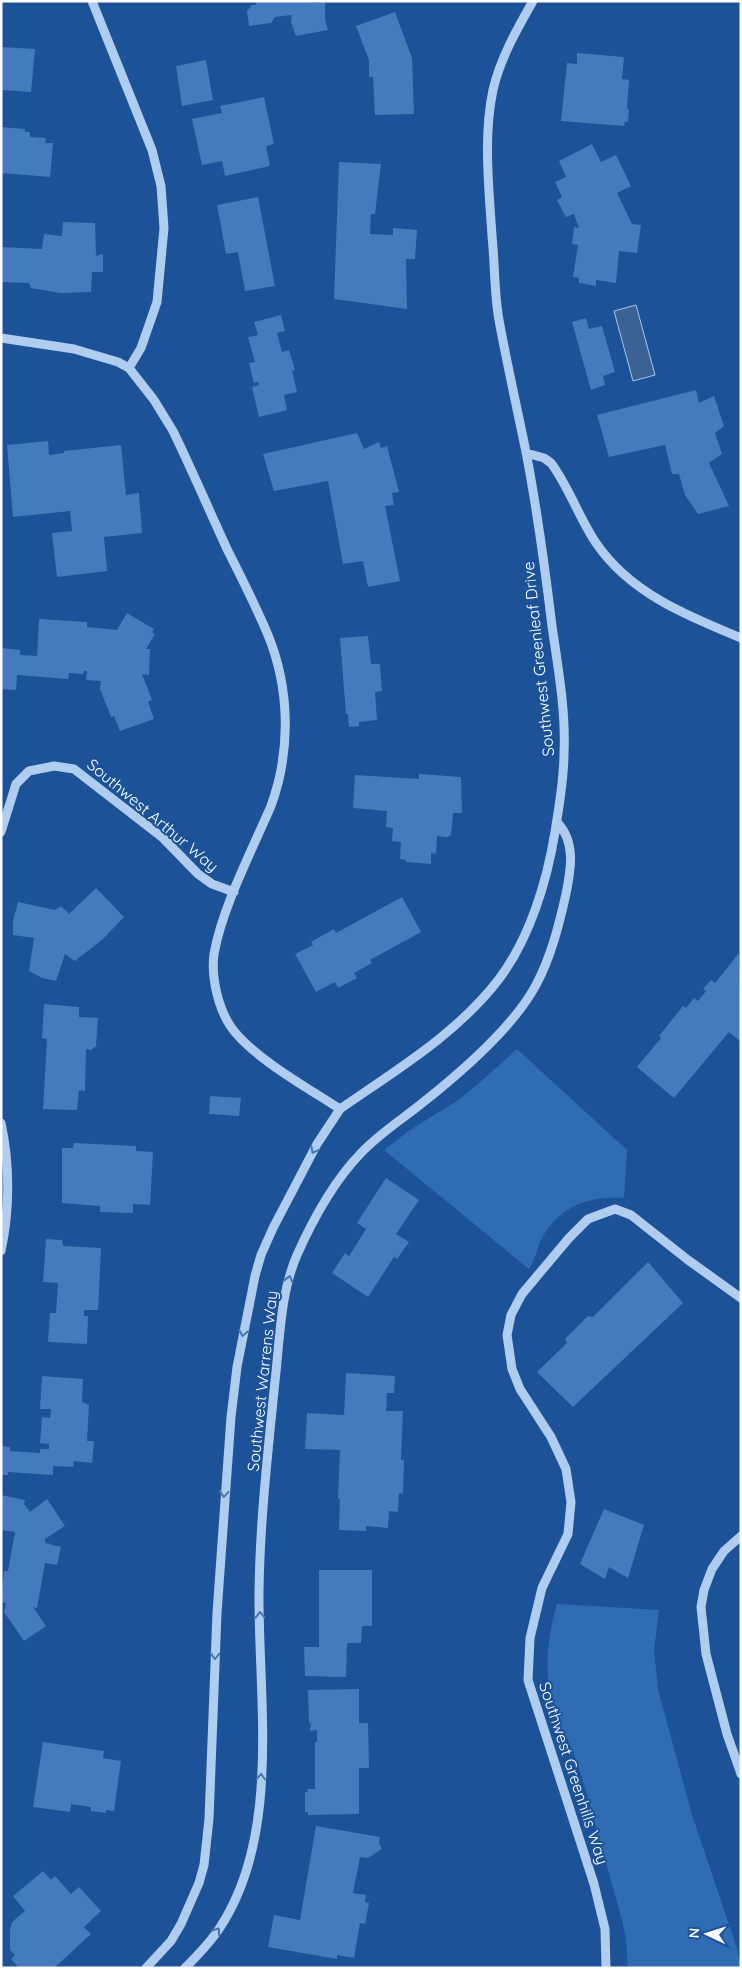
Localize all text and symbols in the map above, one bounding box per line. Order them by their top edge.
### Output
street label: Southwest Greenleaf Drive [518,561,558,757]
street label: Southwest Arthur Way [83,754,223,876]
one-way arrow [310,1145,320,1154]
one-way arrow [283,1274,294,1283]
street label: Southwest Warrens Way [243,1290,281,1472]
one-way arrow [239,1328,249,1337]
one-way arrow [219,1490,230,1498]
one-way arrow [255,1610,265,1618]
one-way arrow [210,1652,221,1660]
street label: Southwest Greenhills Way [535,1679,613,1867]
one-way arrow [256,1773,267,1781]
north arrow [682,1909,732,1959]
one-way arrow [211,1927,220,1937]
text: N [685,1927,703,1939]

